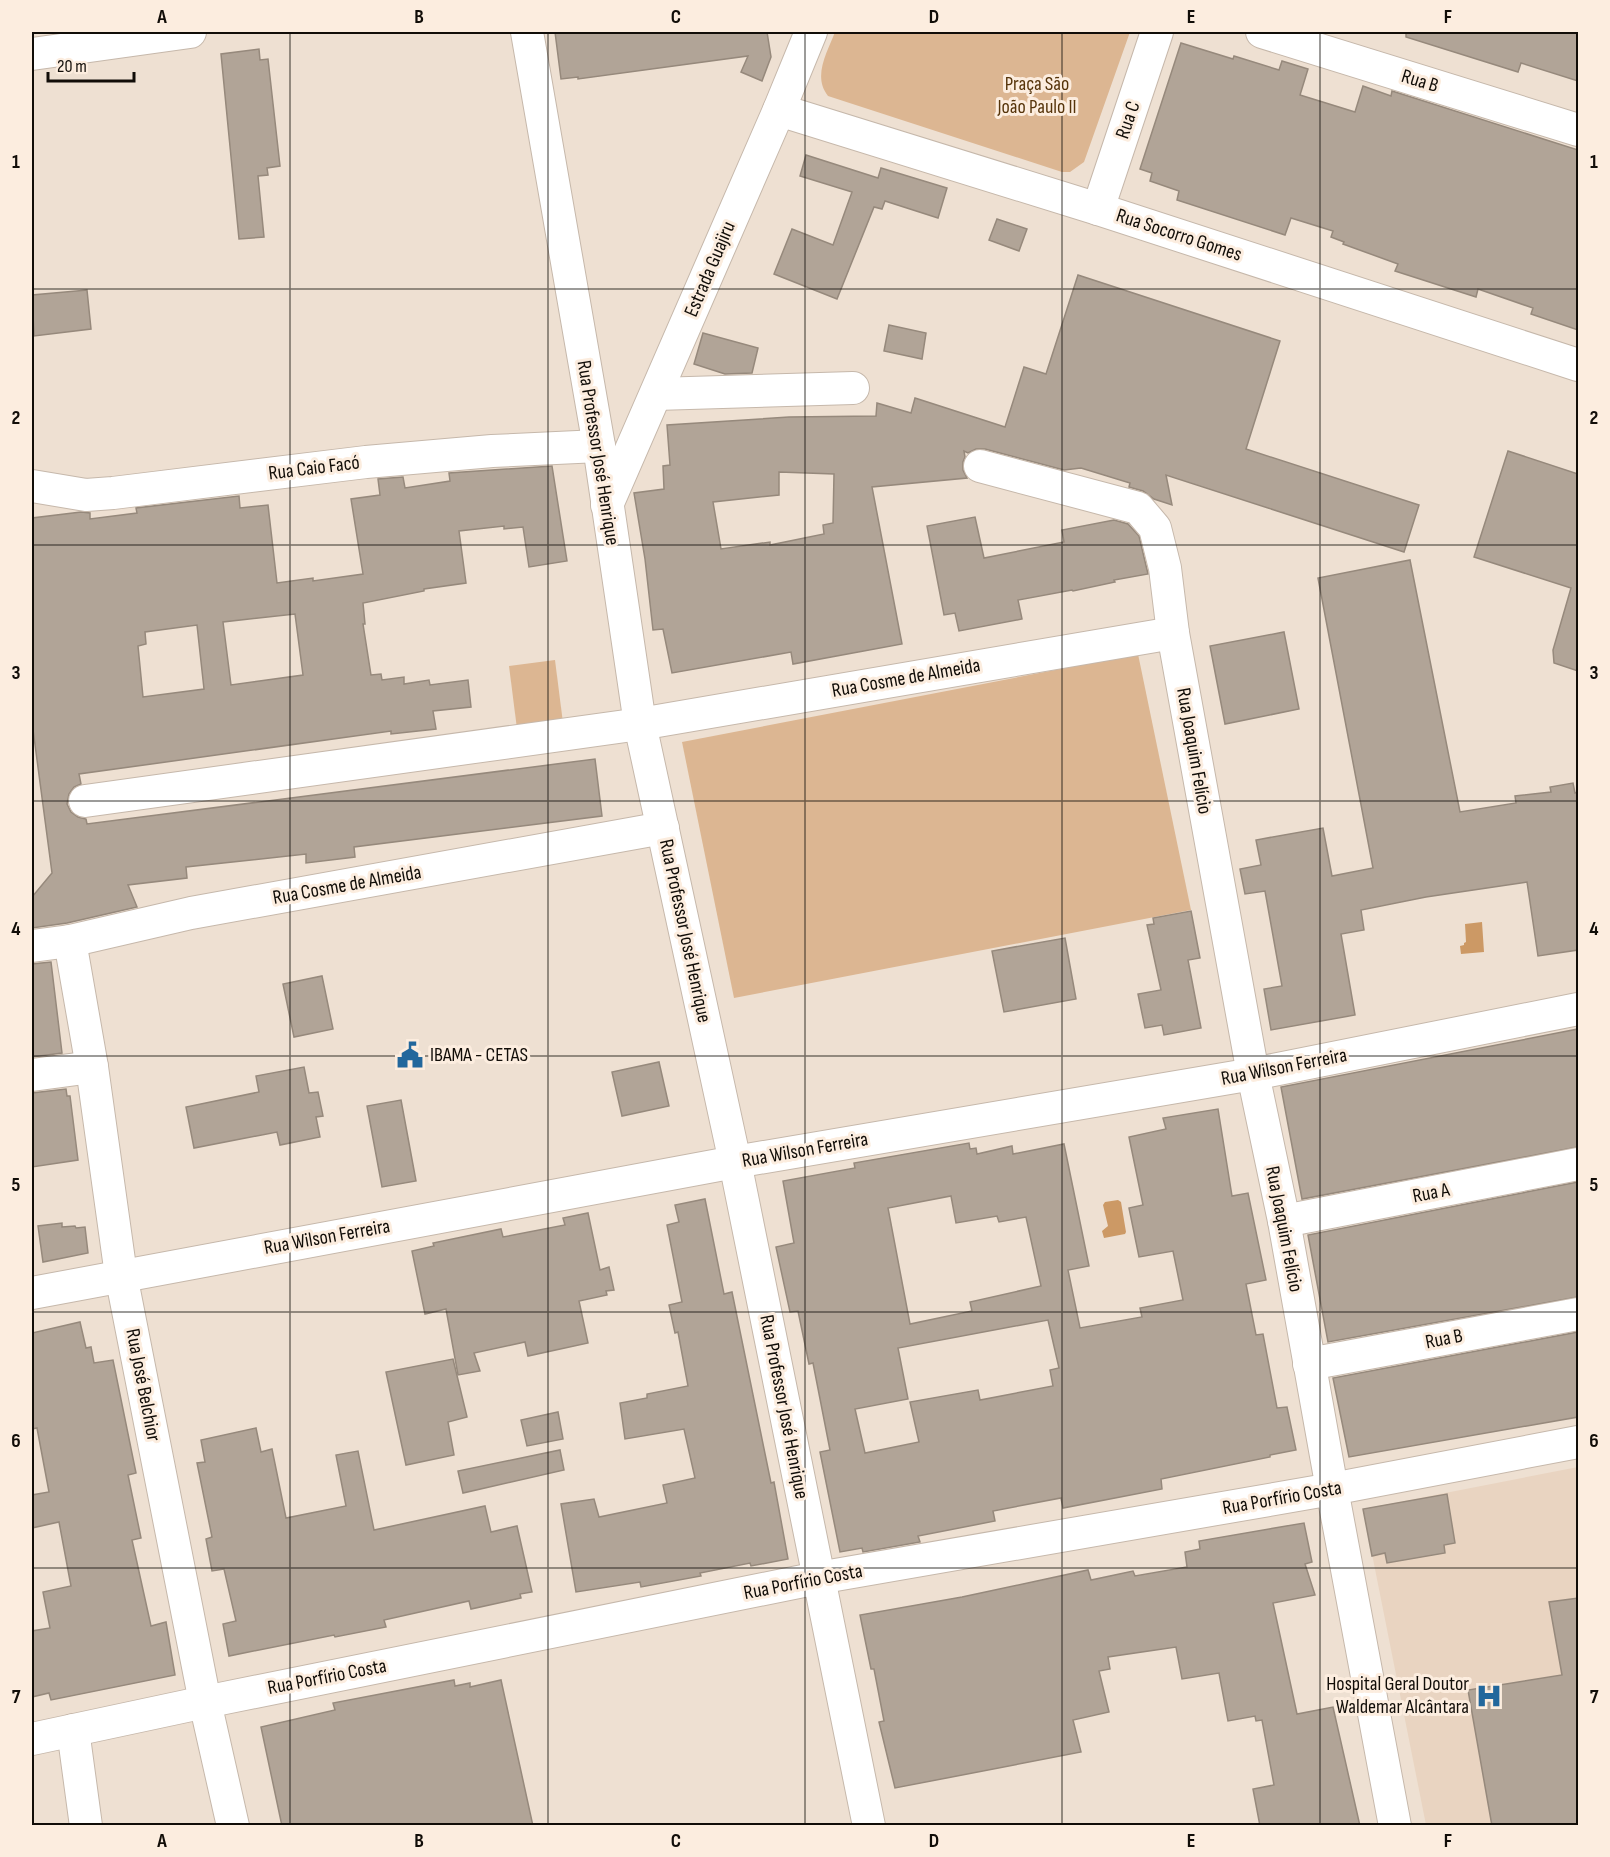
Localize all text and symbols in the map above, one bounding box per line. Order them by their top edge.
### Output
text: A [156,5,167,29]
text: B [414,5,424,29]
text: C [671,5,681,29]
text: D [929,5,939,29]
text: E [1187,5,1195,29]
text: F [1444,5,1452,29]
scale bar [48,45,134,83]
text: 20 m [57,56,87,77]
street label: Rua B [1399,64,1441,98]
park label: Praça São João Paulo II [996,72,1077,119]
street label: Rua C [1110,98,1146,142]
text: 1 [12,150,20,174]
text: 1 [1590,150,1598,174]
street label: Rua Socorro Gomes [1113,203,1245,267]
street label: Estrada Guajiru [679,218,741,320]
street label: Rua Professor José Henrique [572,359,624,547]
text: 2 [12,406,20,430]
text: 2 [1590,406,1598,430]
street label: Rua Caio Facó [267,450,361,486]
street label: Rua Cosme de Almeida [830,653,982,703]
text: 3 [12,661,21,685]
text: 3 [1590,661,1599,685]
street label: Rua Joaquim Felício [1171,686,1217,816]
street label: Rua Professor José Henrique [654,837,716,1025]
street label: Rua Cosme de Almeida [271,860,423,910]
text: 4 [11,917,21,941]
text: 4 [1589,917,1599,941]
public building icon: IBAMA - CETAS [395,1040,425,1070]
place label: IBAMA - CETAS [430,1043,528,1067]
street label: Rua Wilson Ferreira [1219,1043,1349,1091]
street label: Rua Wilson Ferreira [740,1127,870,1173]
street label: Rua Joaquim Felício [1260,1164,1308,1294]
text: 5 [12,1173,21,1197]
text: 5 [1590,1173,1599,1197]
street label: Rua A [1411,1178,1452,1208]
street label: Rua Wilson Ferreira [262,1214,392,1260]
street label: Rua Professor José Henrique [754,1313,814,1501]
street label: Rua B [1423,1324,1465,1354]
street label: Rua José Belchior [120,1327,166,1444]
text: 6 [11,1429,21,1453]
text: 6 [1589,1429,1599,1453]
street label: Rua Porfírio Costa [1221,1476,1343,1520]
street label: Rua Porfírio Costa [742,1559,864,1605]
street label: Rua Porfírio Costa [266,1654,388,1700]
place label: Hospital Geral Doutor Waldemar Alcântara [1326,1672,1469,1719]
hospital icon: Hospital Geral Doutor Waldemar Alcântara [1474,1681,1504,1711]
text: 7 [12,1685,21,1709]
text: 7 [1590,1685,1599,1709]
text: A [156,1829,167,1853]
text: B [414,1829,424,1853]
text: C [671,1829,681,1853]
text: D [929,1829,939,1853]
text: E [1187,1829,1195,1853]
text: F [1444,1829,1452,1853]

